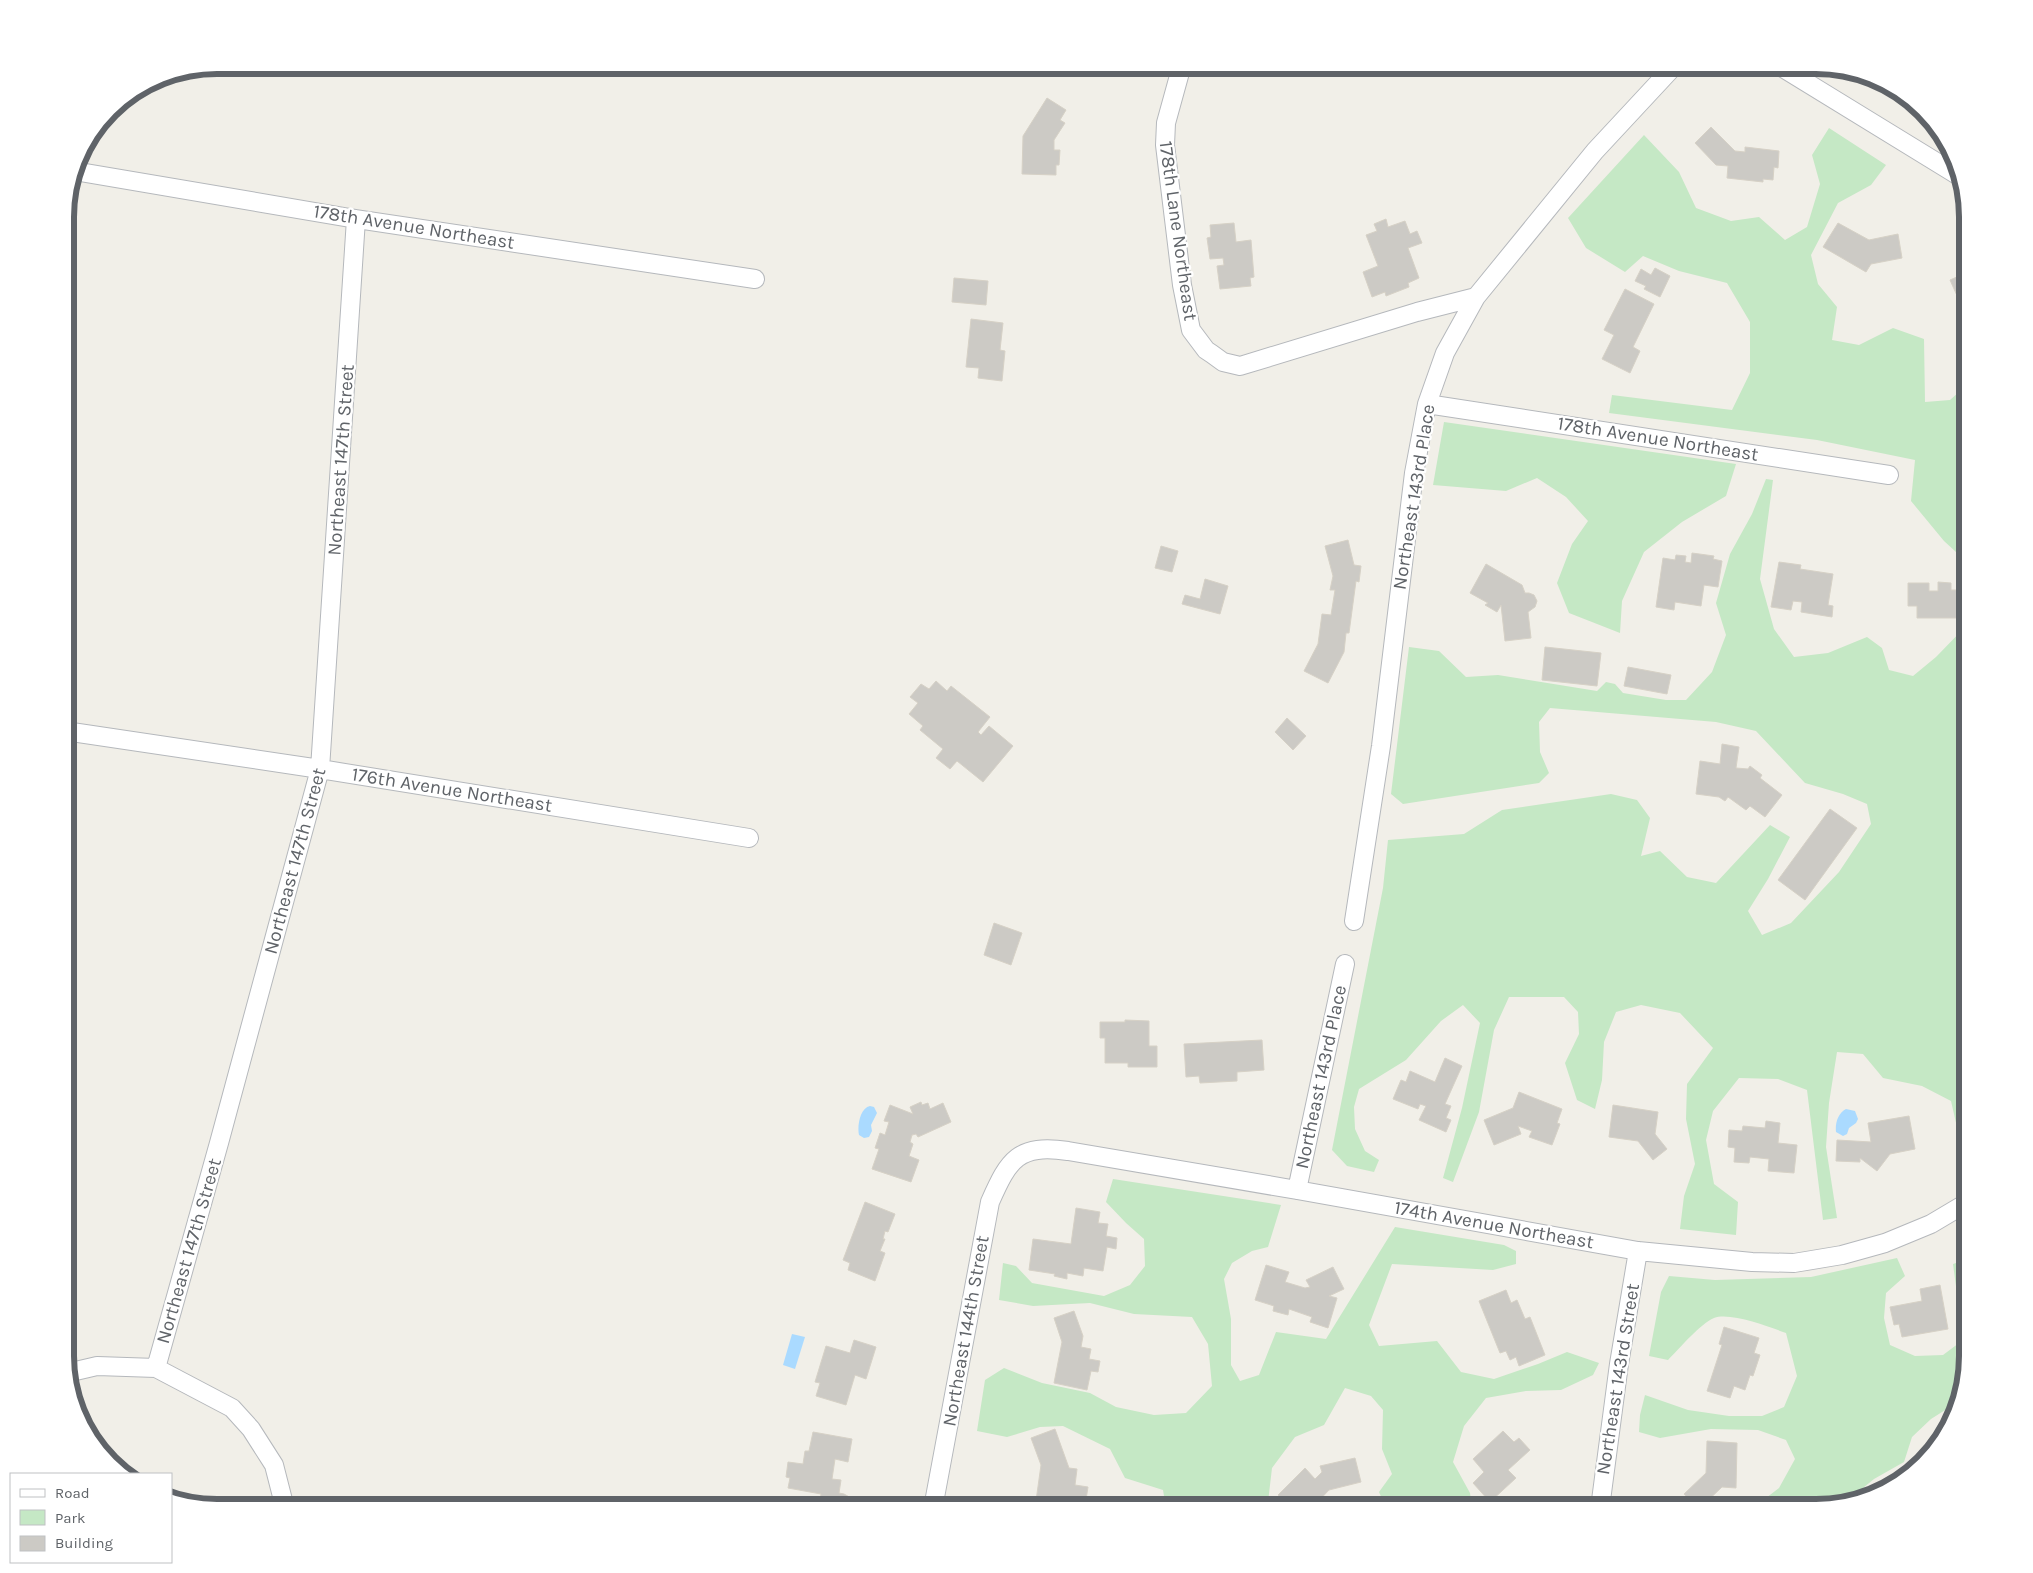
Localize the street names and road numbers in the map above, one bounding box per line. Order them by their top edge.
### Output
street label: 178th Lane Northeast [1154,140,1202,322]
street label: 178th Avenue Northeast [312,200,516,254]
street label: Northeast 147th Street [323,364,359,556]
street label: Northeast 143rd Place [1388,403,1440,591]
street label: 178th Avenue Northeast [1556,412,1760,466]
street label: 176th Avenue Northeast [350,763,554,817]
street label: Northeast 147th Street [260,766,330,956]
street label: Northeast 143rd Place [1291,983,1351,1171]
street label: Northeast 147th Street [152,1156,226,1346]
street label: 174th Avenue Northeast [1393,1197,1595,1253]
street label: Northeast 144th Street [938,1234,994,1428]
street label: Northeast 143rd Street [1592,1282,1644,1476]

